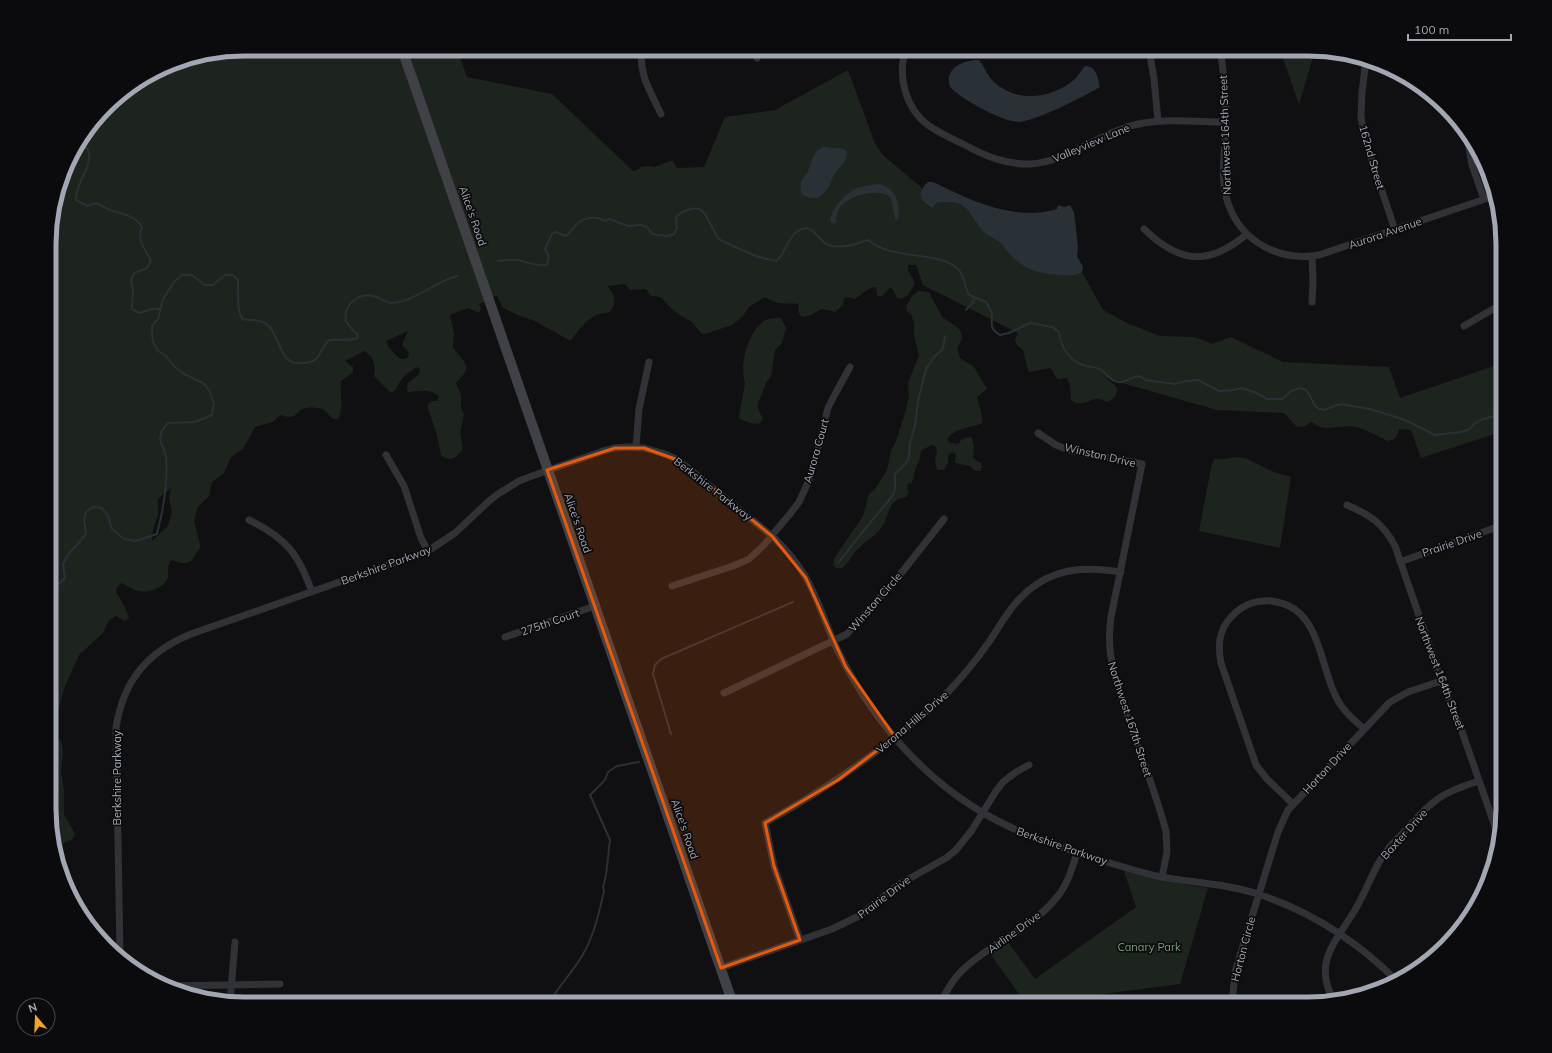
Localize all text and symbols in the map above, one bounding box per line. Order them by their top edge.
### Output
scale bar [1408,16,1511,42]
text: 100 m [1414,22,1449,37]
street label: Northwest 164th Street [1216,75,1234,195]
street label: Valleyview Lane [1050,120,1132,166]
street label: 162nd Street [1356,123,1388,191]
street label: Alice's Road [456,184,490,248]
street label: Aurora Avenue [1347,214,1423,252]
street label: Aurora Court [800,417,832,485]
street label: Winston Drive [1063,440,1137,470]
street label: Berkshire Parkway [671,454,755,524]
street label: Alice's Road [561,491,595,555]
street label: Prairie Drive [1420,526,1484,560]
street label: Berkshire Parkway [339,542,433,588]
street label: Winston Circle [845,569,905,635]
street label: 275th Court [519,605,581,639]
street label: Northwest 164th Street [1412,614,1468,732]
street label: Northwest 167th Street [1105,660,1155,778]
street label: Verona Hills Drive [873,688,951,756]
street label: Berkshire Parkway [110,730,124,826]
street label: Horton Drive [1300,739,1354,797]
street label: Alice's Road [668,797,702,861]
street label: Baxter Drive [1378,806,1430,862]
street label: Berkshire Parkway [1015,824,1109,868]
street label: Prairie Drive [855,873,913,921]
street label: Airline Drive [985,908,1043,956]
street label: Horton Circle [1228,915,1258,983]
park label: Canary Park [1117,940,1181,954]
north arrow [16,997,56,1037]
text: N [27,1000,39,1016]

